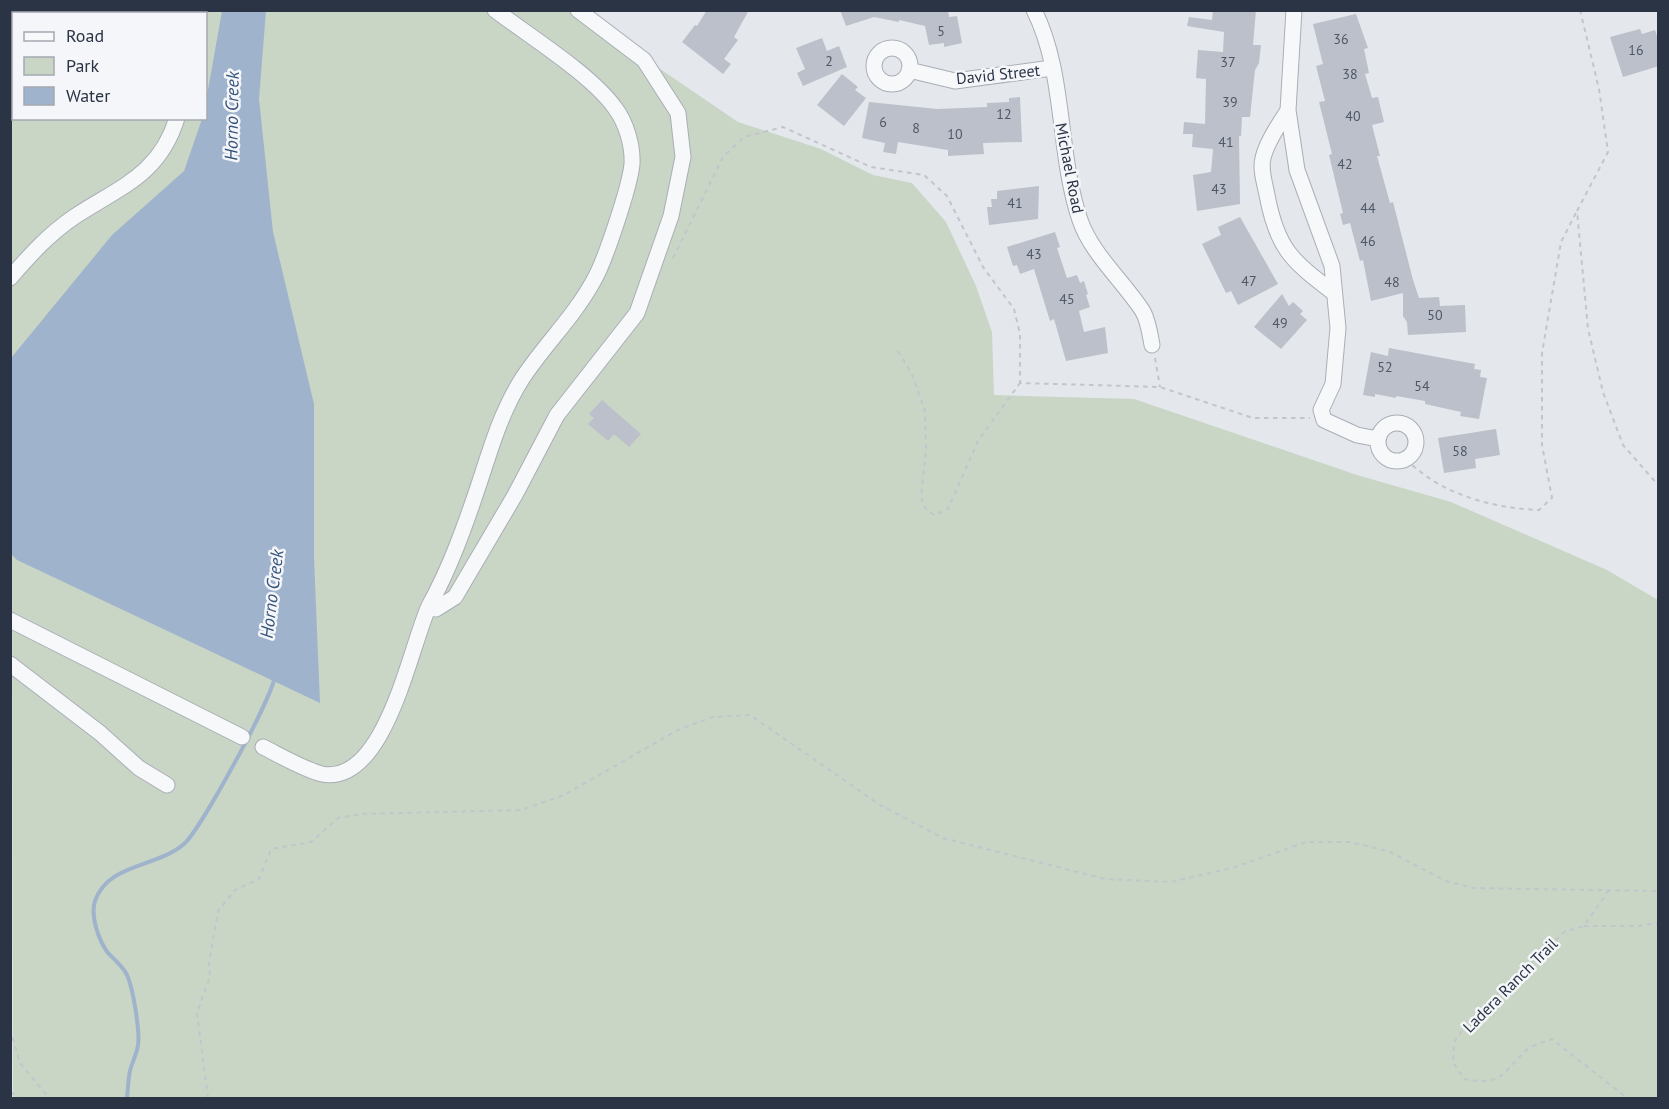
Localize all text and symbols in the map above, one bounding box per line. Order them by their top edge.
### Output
legend [12,12,207,120]
house number: 5 [937,22,945,40]
text: Road [66,24,104,47]
house number: 36 [1333,30,1349,48]
house number: 16 [1628,41,1644,59]
house number: 2 [825,52,833,70]
house number: 37 [1220,53,1236,71]
text: Park [66,54,99,77]
street label: David Street [955,60,1041,88]
house number: 38 [1342,65,1358,83]
water label: Horno Creek [219,70,244,161]
text: Water [66,84,110,107]
house number: 39 [1222,93,1238,111]
house number: 12 [996,105,1012,123]
house number: 40 [1345,107,1361,125]
house number: 6 [879,113,887,131]
house number: 8 [912,119,920,137]
street label: Michael Road [1051,121,1089,215]
house number: 10 [947,125,963,143]
house number: 41 [1218,133,1234,151]
house number: 42 [1337,155,1353,173]
house number: 43 [1211,180,1227,198]
house number: 41 [1007,194,1023,212]
house number: 44 [1360,199,1376,217]
house number: 46 [1360,232,1376,250]
house number: 43 [1026,245,1042,263]
house number: 47 [1241,272,1257,290]
house number: 48 [1384,273,1400,291]
house number: 45 [1059,290,1075,308]
house number: 50 [1427,306,1443,324]
house number: 49 [1272,314,1288,332]
house number: 52 [1377,358,1393,376]
house number: 54 [1414,377,1430,395]
house number: 58 [1452,442,1468,460]
water label: Horno Creek [255,547,288,640]
street label: Ladera Ranch Trail [1459,933,1562,1036]

